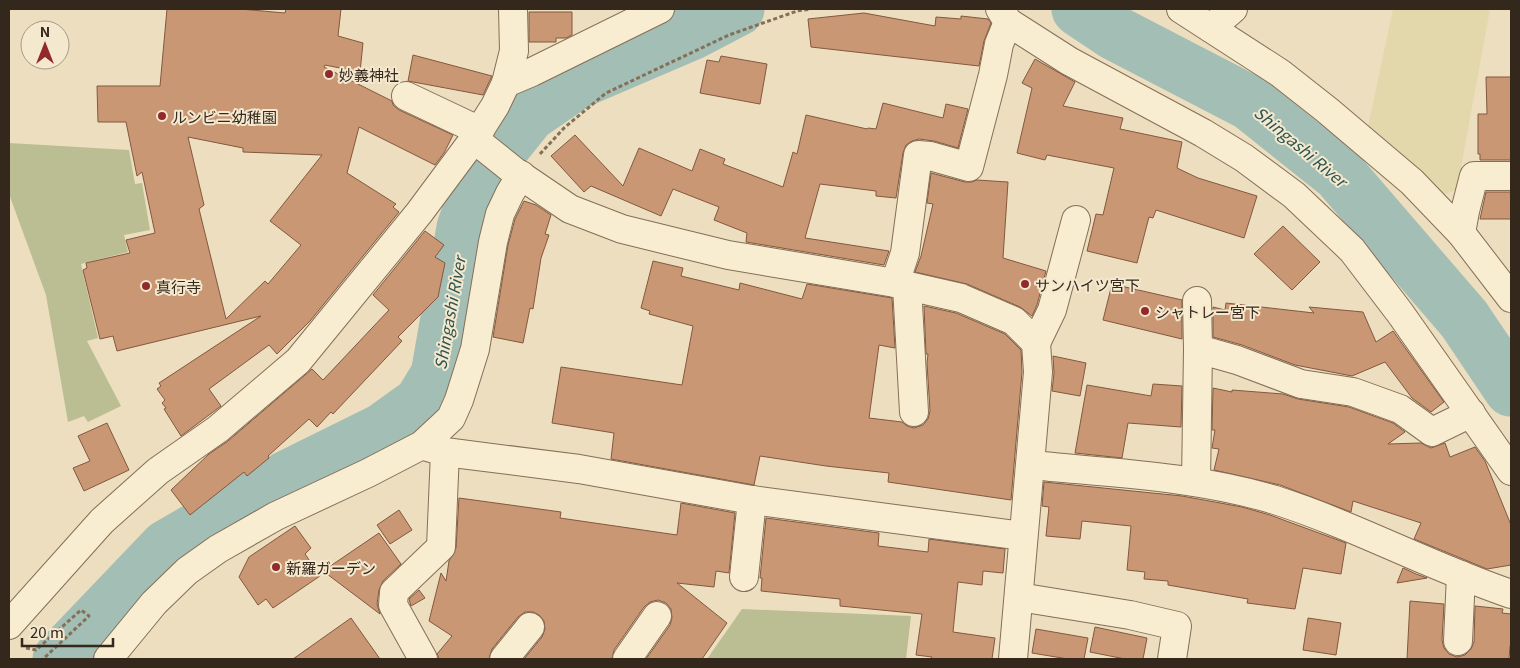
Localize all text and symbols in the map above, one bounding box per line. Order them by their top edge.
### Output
north arrow [20,20,70,70]
text: N [40,21,50,41]
place label: 妙義神社 [339,64,399,85]
marker: 妙義神社 [323,68,335,80]
water label: Shingashi River [1250,100,1355,194]
place label: ルンビニ幼稚園 [172,106,277,127]
marker: ルンビニ幼稚園 [156,110,168,122]
water label: Shingashi River [427,252,471,371]
place label: サンハイツ宮下 [1035,274,1140,295]
place label: 真行寺 [156,276,201,297]
marker: サンハイツ宮下 [1019,278,1031,290]
marker: 真行寺 [140,280,152,292]
place label: シャトレー宮下 [1155,301,1260,322]
marker: シャトレー宮下 [1139,305,1151,317]
place label: 新羅ガーデン [286,557,376,578]
marker: 新羅ガーデン [270,561,282,573]
scale bar [22,616,114,648]
text: 20 m [30,621,64,642]

